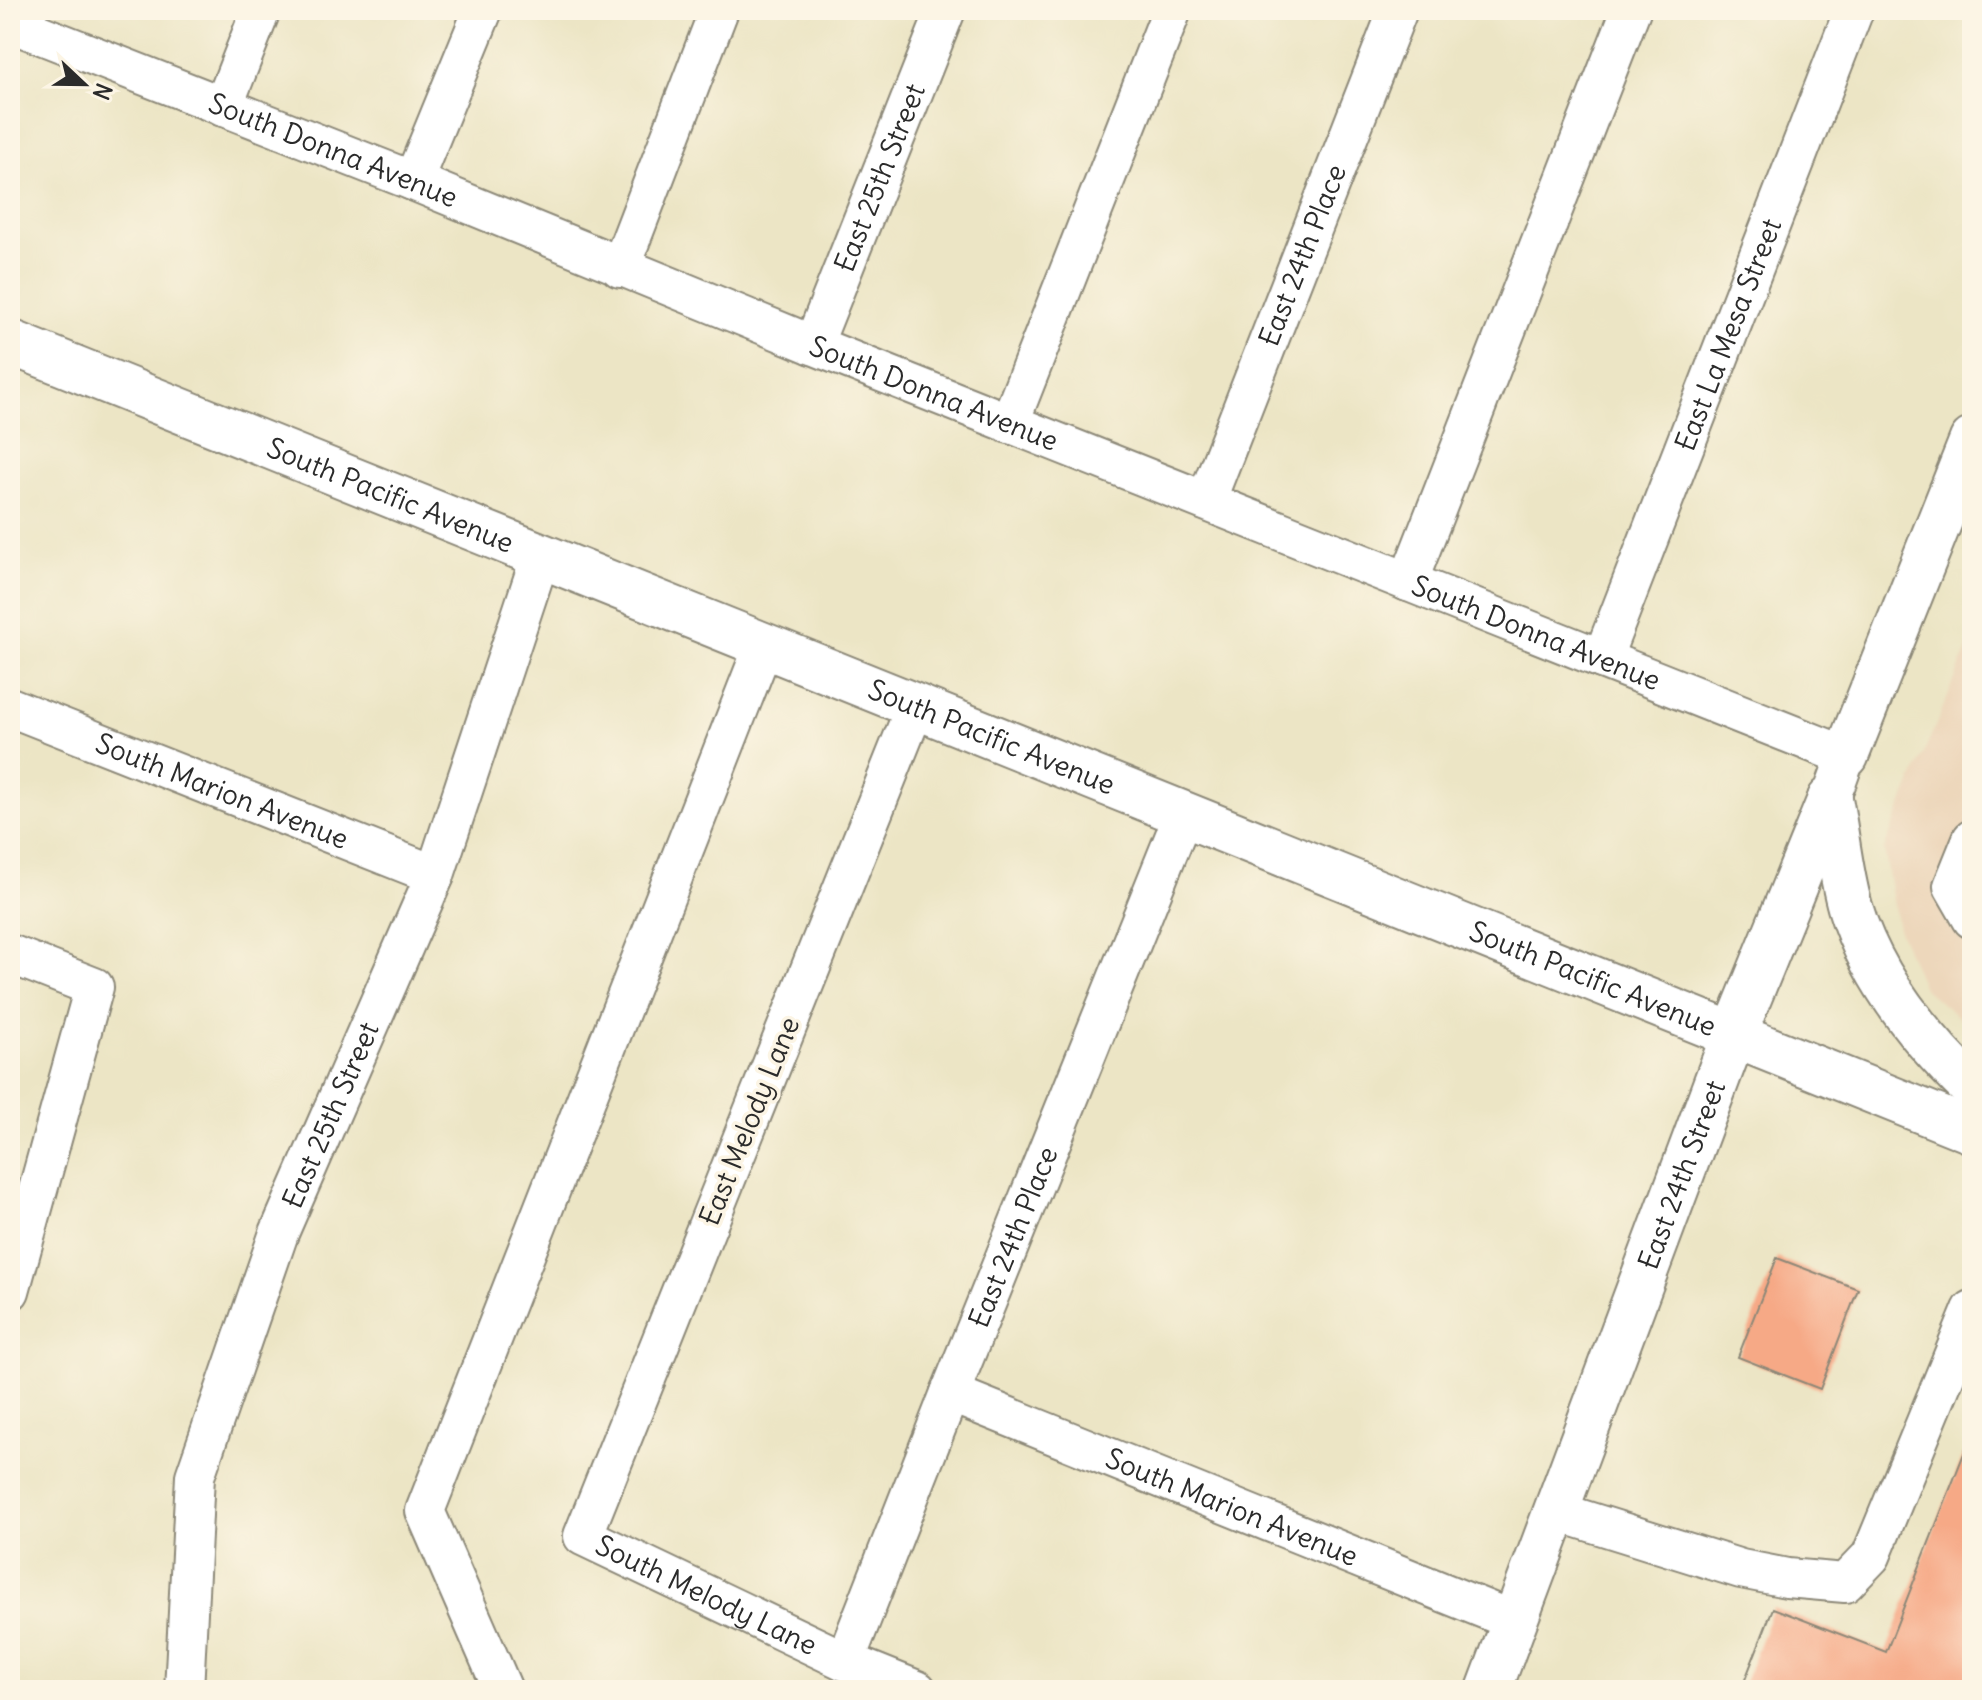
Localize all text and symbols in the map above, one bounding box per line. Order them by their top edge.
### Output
north arrow [44,44,124,124]
street label: East 25th Street [826,78,933,277]
text: N [87,79,118,104]
street label: South Donna Avenue [204,85,463,215]
street label: East 24th Place [1250,159,1354,351]
street label: East La Mesa Street [1667,213,1789,456]
street label: South Donna Avenue [804,327,1063,459]
street label: South Pacific Avenue [262,429,519,561]
street label: South Donna Avenue [1406,567,1666,698]
street label: South Pacific Avenue [863,671,1120,802]
street label: South Marion Avenue [90,725,354,857]
street label: South Pacific Avenue [1464,913,1721,1044]
street label: East Melody Lane [691,1011,807,1231]
street label: East 25th Street [274,1017,387,1214]
street label: East 24th Street [1630,1075,1733,1274]
street label: East 24th Place [960,1141,1066,1333]
street label: South Marion Avenue [1101,1440,1363,1574]
street label: South Melody Lane [590,1527,823,1663]

